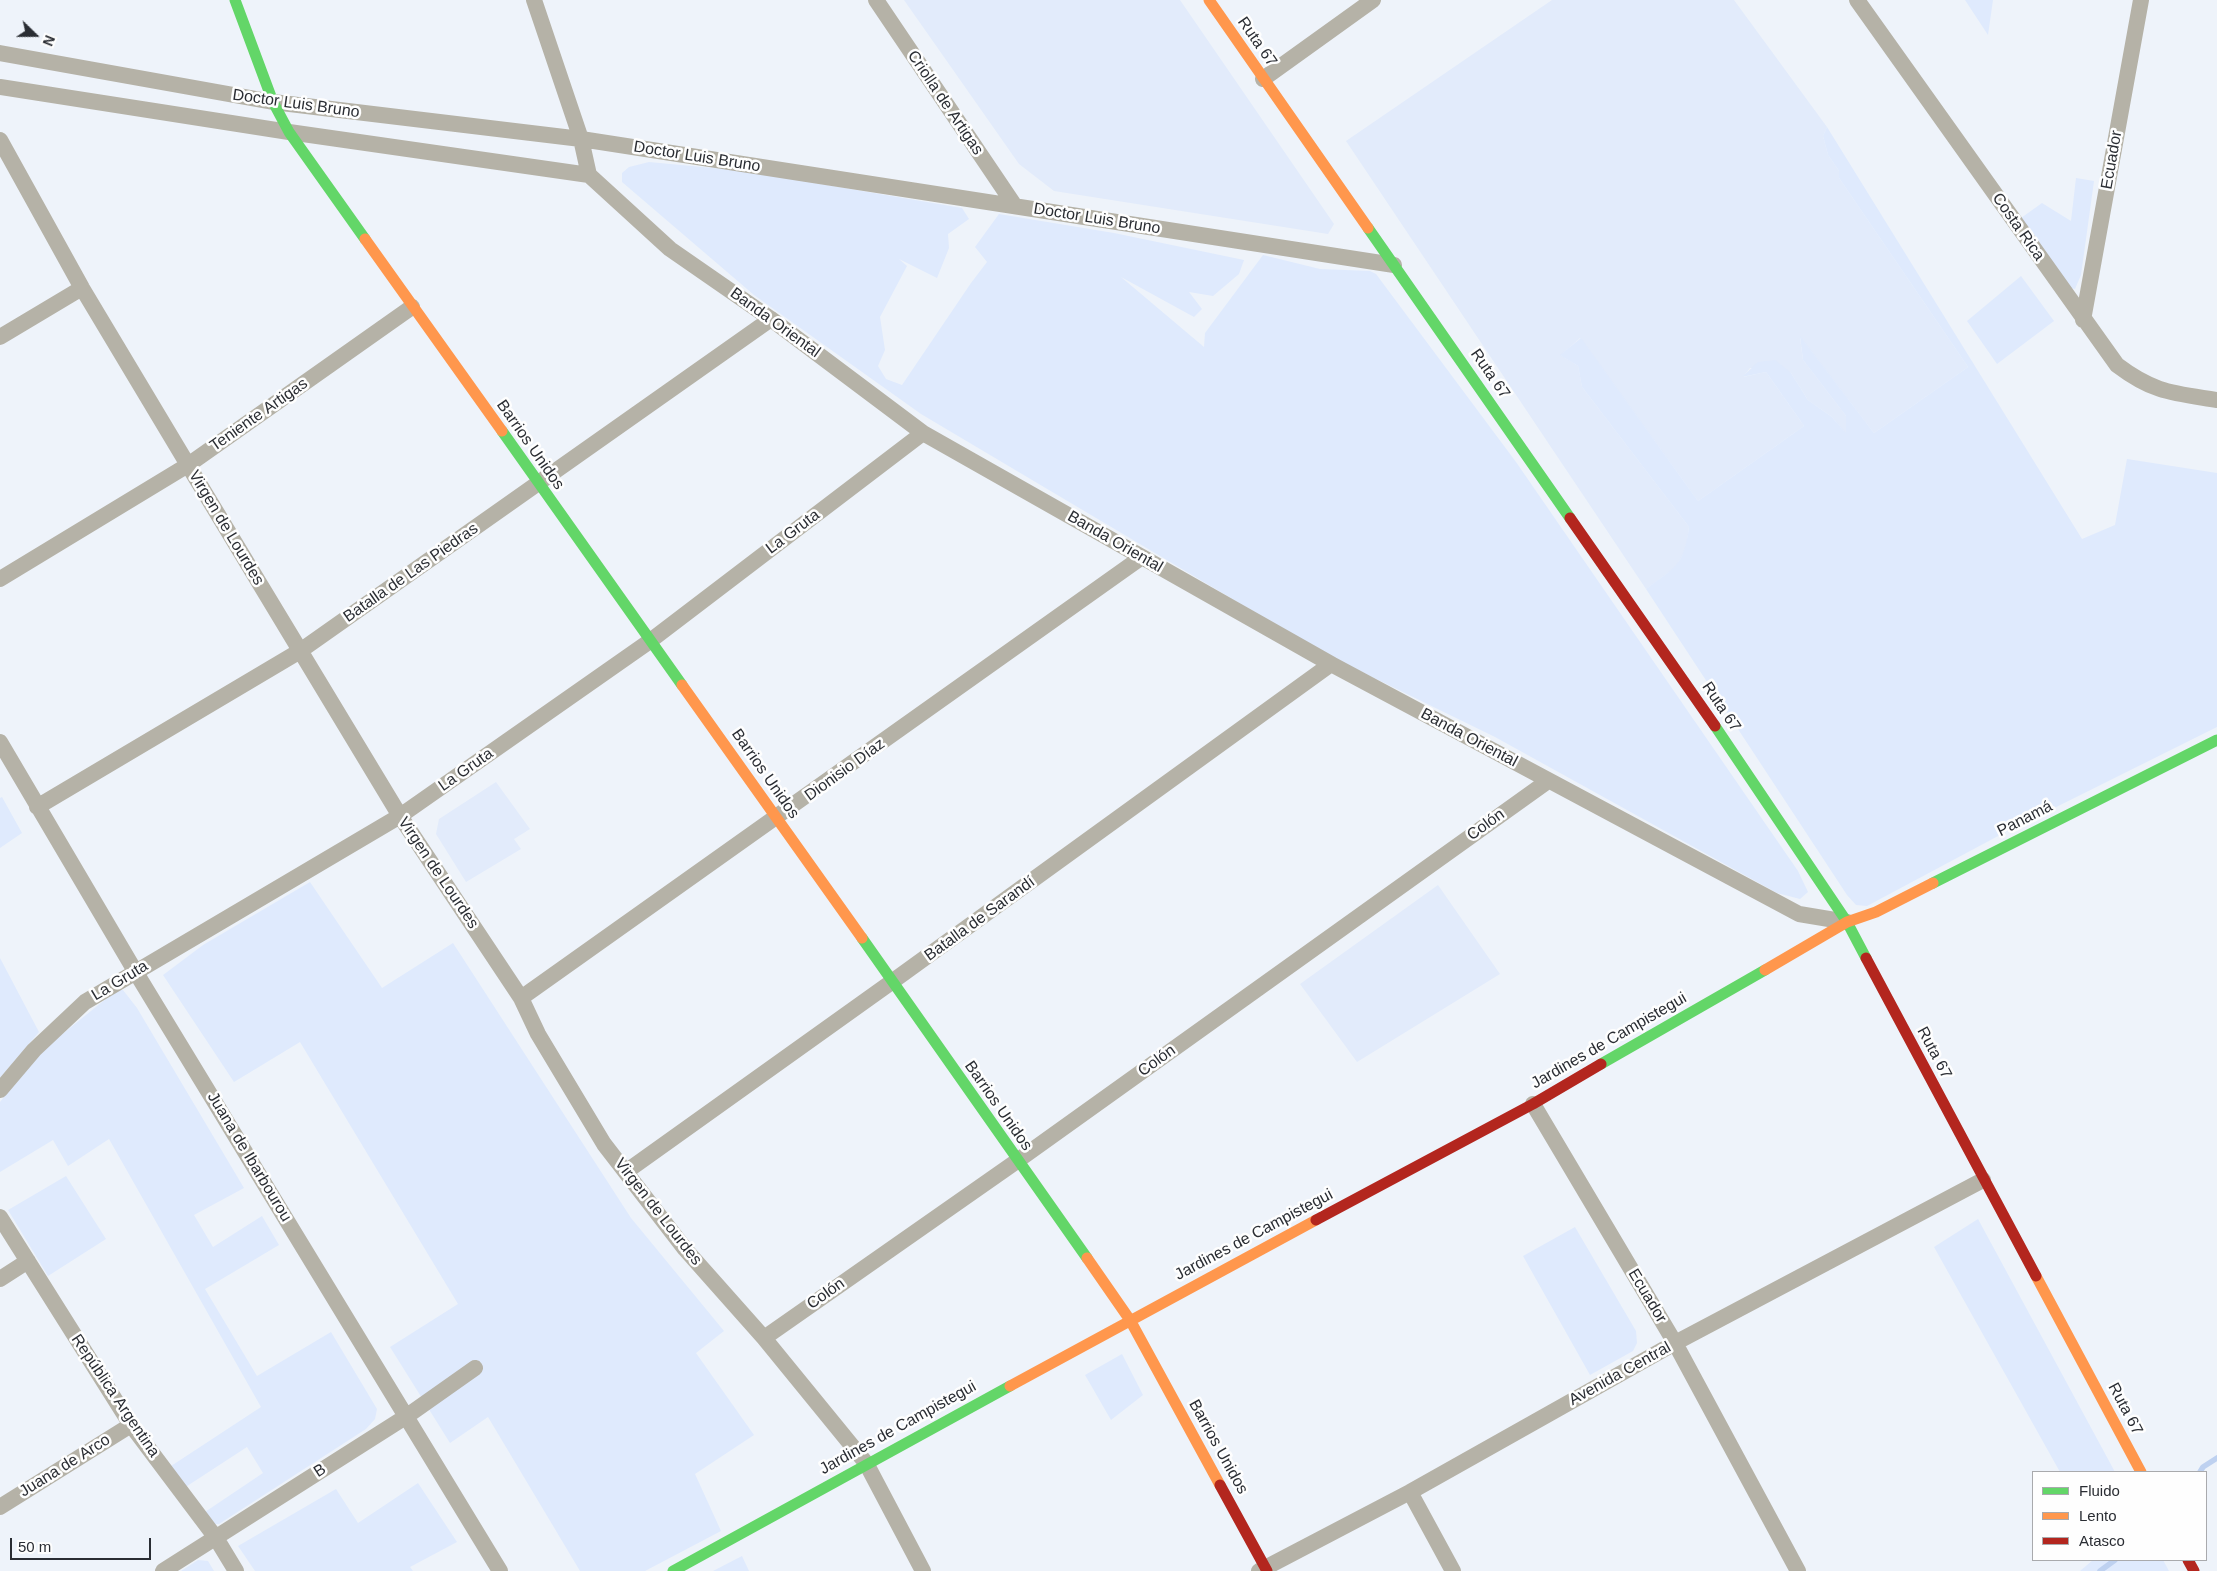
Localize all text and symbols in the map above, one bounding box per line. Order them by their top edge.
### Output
north arrow [10,10,60,60]
street label: Ruta 67 [1233,14,1281,70]
text: N [40,33,58,48]
street label: Criolla de Artigas [903,47,987,159]
street label: Doctor Luis Bruno [231,86,361,122]
street label: Ecuador [2097,129,2127,191]
street label: Doctor Luis Bruno [632,138,762,176]
street label: Costa Rica [1988,189,2048,265]
street label: Doctor Luis Bruno [1032,200,1162,238]
street label: Banda Oriental [726,284,824,362]
street label: Ruta 67 [1466,346,1514,402]
street label: Teniente Artigas [207,374,311,456]
street label: Barrios Unidos [492,397,568,493]
street label: Virgen de Lourdes [184,467,268,589]
street label: La Gruta [762,506,824,558]
street label: Banda Oriental [1064,507,1166,577]
street label: Batalla de Las Piedras [340,519,482,627]
street label: Ruta 67 [1697,678,1745,736]
street label: Banda Oriental [1417,704,1521,772]
street label: Barrios Unidos [727,726,803,822]
street label: Dionisio Díaz [801,735,889,805]
street label: La Gruta [435,744,497,796]
street label: Panamá [1994,797,2056,841]
street label: Colón [1463,805,1509,845]
street label: Virgen de Lourdes [394,814,482,932]
street label: Batalla de Sarandí [921,873,1039,965]
street label: La Gruta [88,957,152,1005]
street label: Jardines de Campistegui [1528,989,1690,1093]
street label: Ruta 67 [1912,1024,1956,1082]
street label: Colón [1134,1041,1180,1081]
street label: Barrios Unidos [960,1058,1036,1154]
street label: Juana de Ibarbourou [203,1089,295,1225]
street label: Virgen de Lourdes [610,1155,706,1269]
street label: Jardines de Campistegui [1172,1185,1336,1285]
street label: Ecuador [1623,1266,1671,1326]
street label: Colón [803,1274,849,1314]
street label: República Argentina [67,1331,163,1461]
street label: Avenida Central [1566,1338,1674,1410]
street label: Jardines de Campistegui [816,1377,980,1479]
street label: Ruta 67 [2103,1380,2147,1438]
street label: Barrios Unidos [1184,1396,1252,1498]
street label: Juana de Arco [16,1431,114,1501]
street label: B [310,1460,330,1482]
legend [2032,1471,2207,1561]
text: Fluido [2079,1482,2120,1499]
text: Lento [2079,1507,2117,1524]
scale bar [12,1528,154,1560]
text: Atasco [2079,1532,2125,1549]
text: 50 m [18,1538,51,1555]

